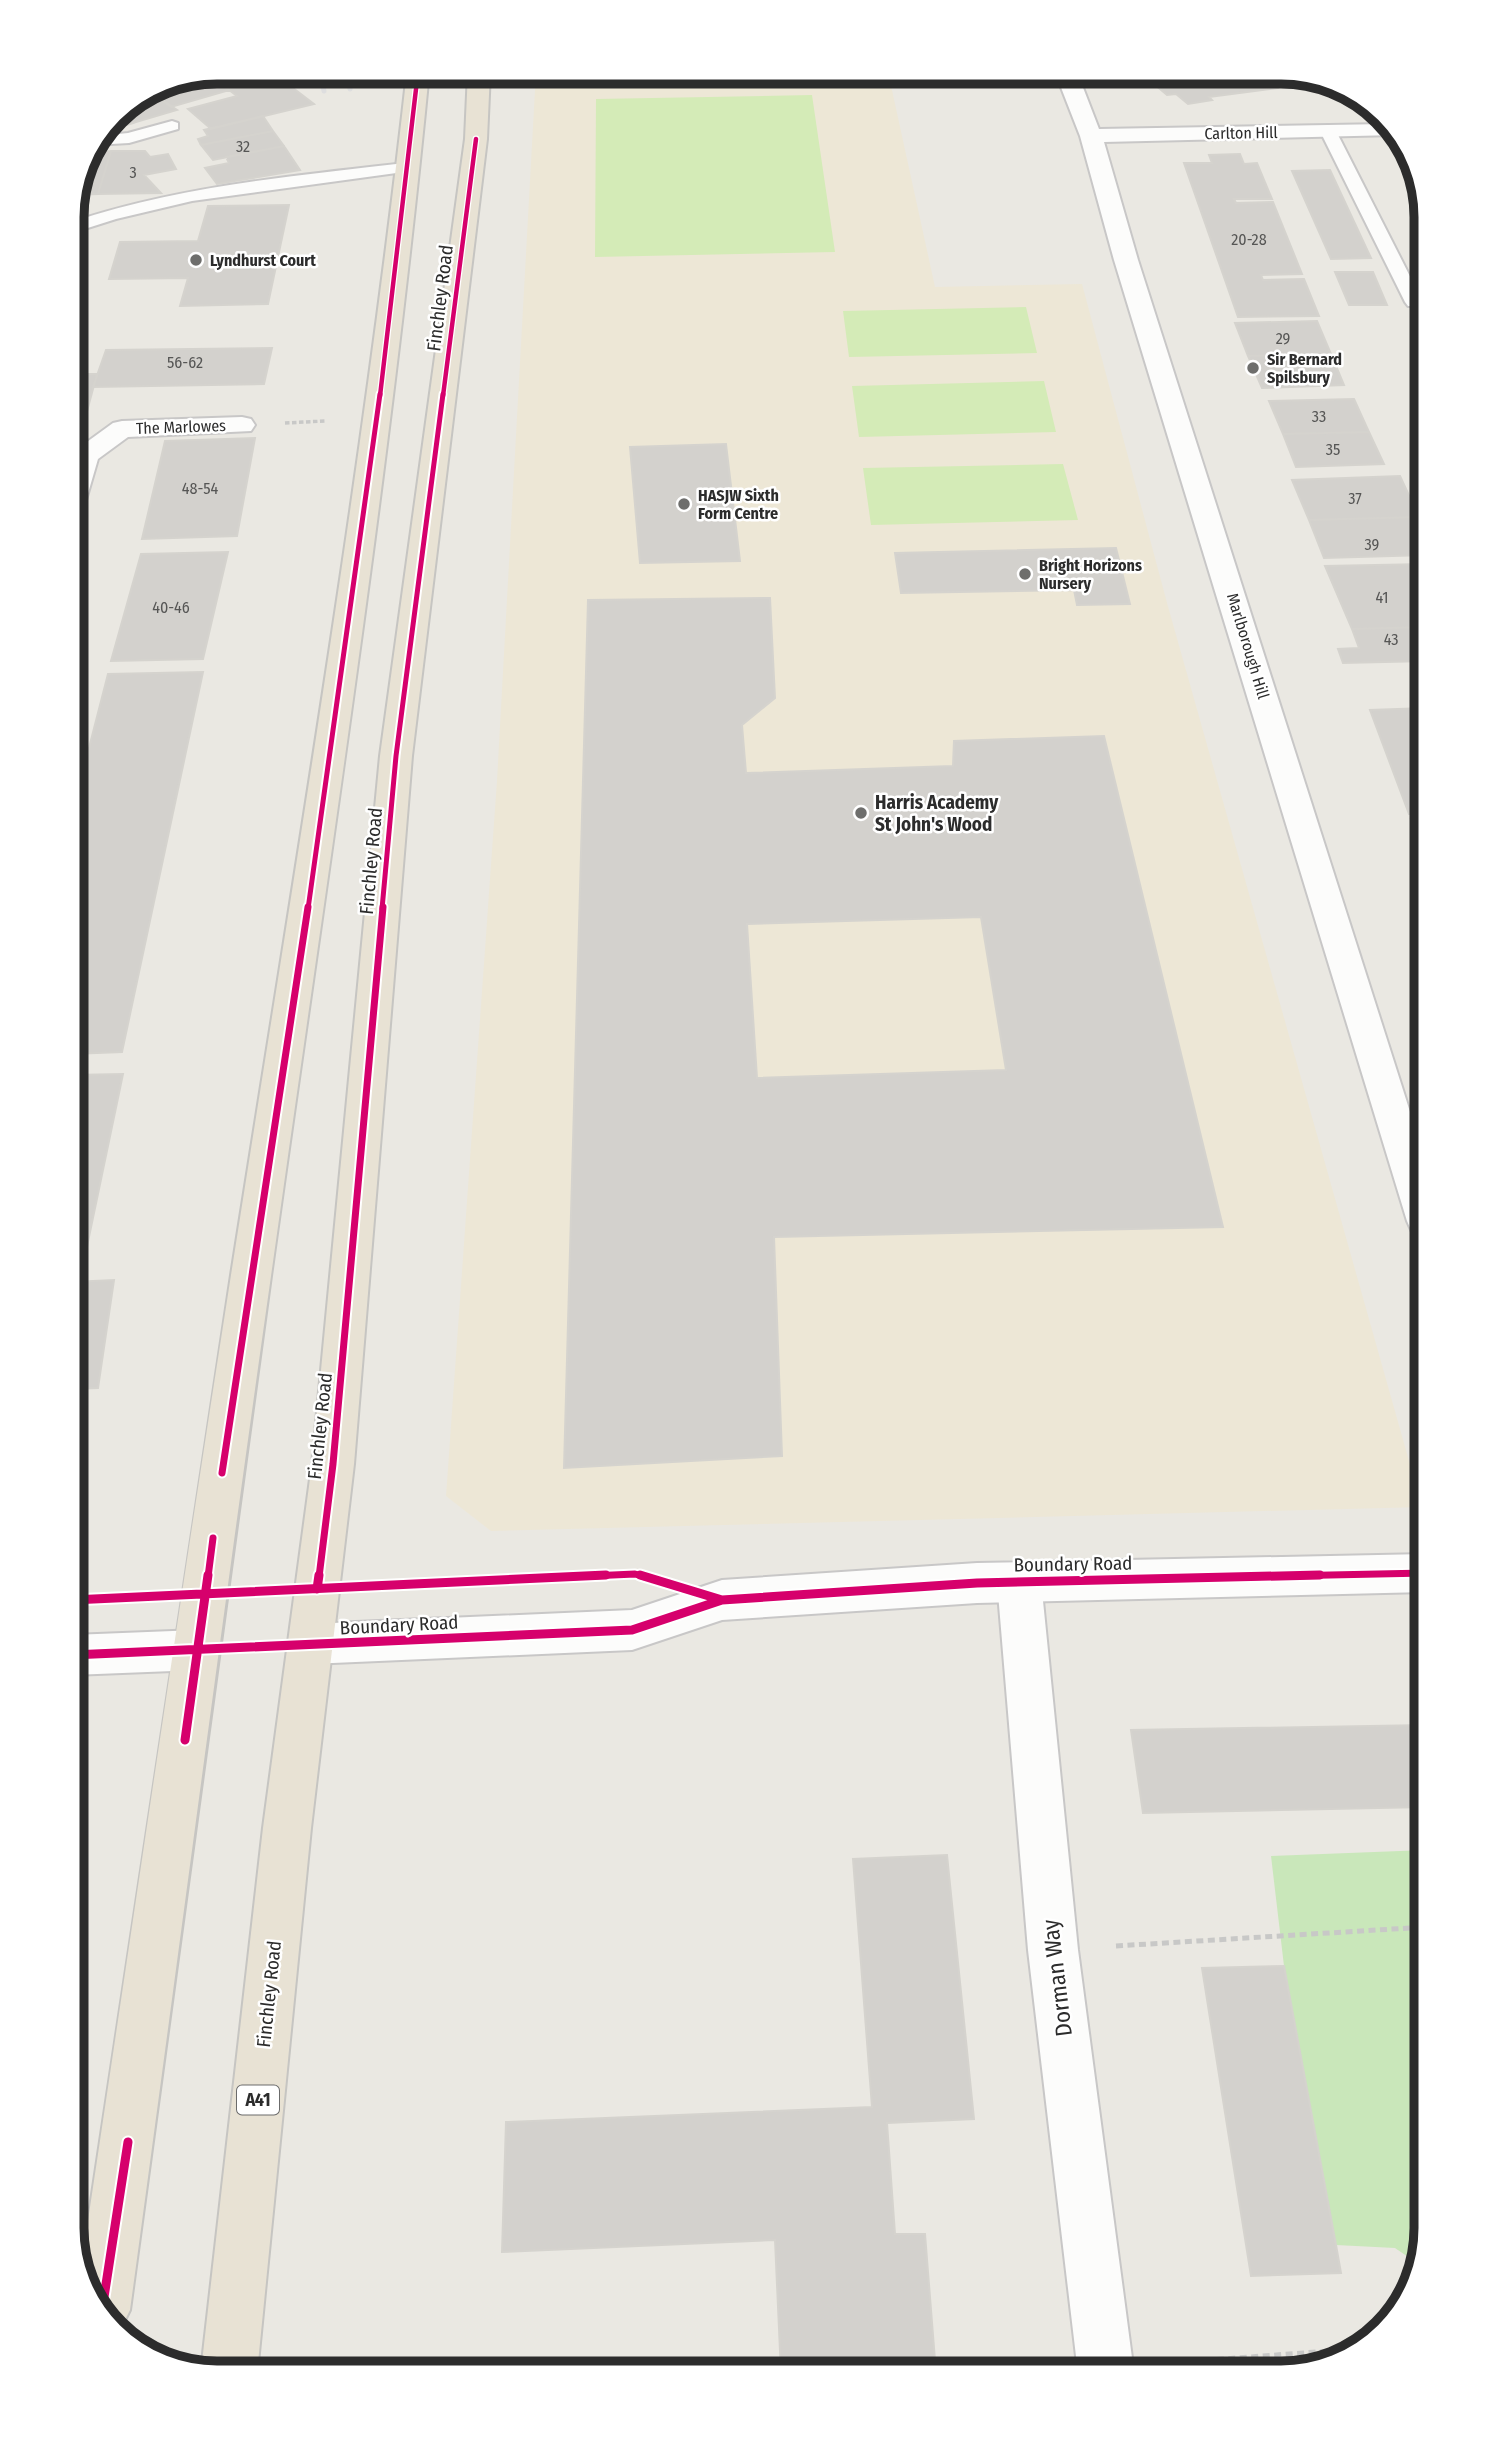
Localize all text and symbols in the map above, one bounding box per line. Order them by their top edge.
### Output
street label: Carlton Hill [1204,123,1278,143]
house number: 32 [236,137,250,156]
house number: 3 [129,163,137,182]
house number: 20-28 [1231,230,1267,249]
street label: Finchley Road [422,243,458,353]
place label: Lyndhurst Court [210,251,316,270]
marker: Lyndhurst Court [188,252,204,268]
house number: 29 [1276,329,1291,348]
place label: Sir Bernard Spilsbury [1267,350,1342,387]
house number: 56-62 [167,353,203,372]
marker: Sir Bernard Spilsbury [1245,360,1261,376]
house number: 33 [1312,407,1326,426]
street label: The Marlowes [136,416,227,438]
house number: 35 [1326,440,1340,459]
house number: 48-54 [182,479,219,498]
place label: HASJW Sixth Form Centre [698,486,779,523]
house number: 37 [1348,489,1362,508]
marker: HASJW Sixth Form Centre [676,496,692,512]
house number: 39 [1365,535,1380,554]
place label: Bright Horizons Nursery [1039,556,1142,593]
marker: Bright Horizons Nursery [1017,566,1033,582]
house number: 41 [1375,588,1389,607]
street label: Marlborough Hill [1223,591,1273,701]
house number: 40-46 [152,598,190,617]
house number: 43 [1384,630,1398,649]
place label: Harris Academy St John's Wood [875,791,999,836]
marker: Harris Academy St John's Wood [853,805,869,821]
street label: Finchley Road [355,807,387,915]
street label: Finchley Road [303,1371,337,1481]
street label: Boundary Road [1013,1551,1133,1577]
street label: Boundary Road [339,1610,459,1640]
street label: Dorman Way [1036,1917,1078,2038]
street label: Finchley Road [252,1939,286,2049]
road number: A41 [237,2086,279,2114]

